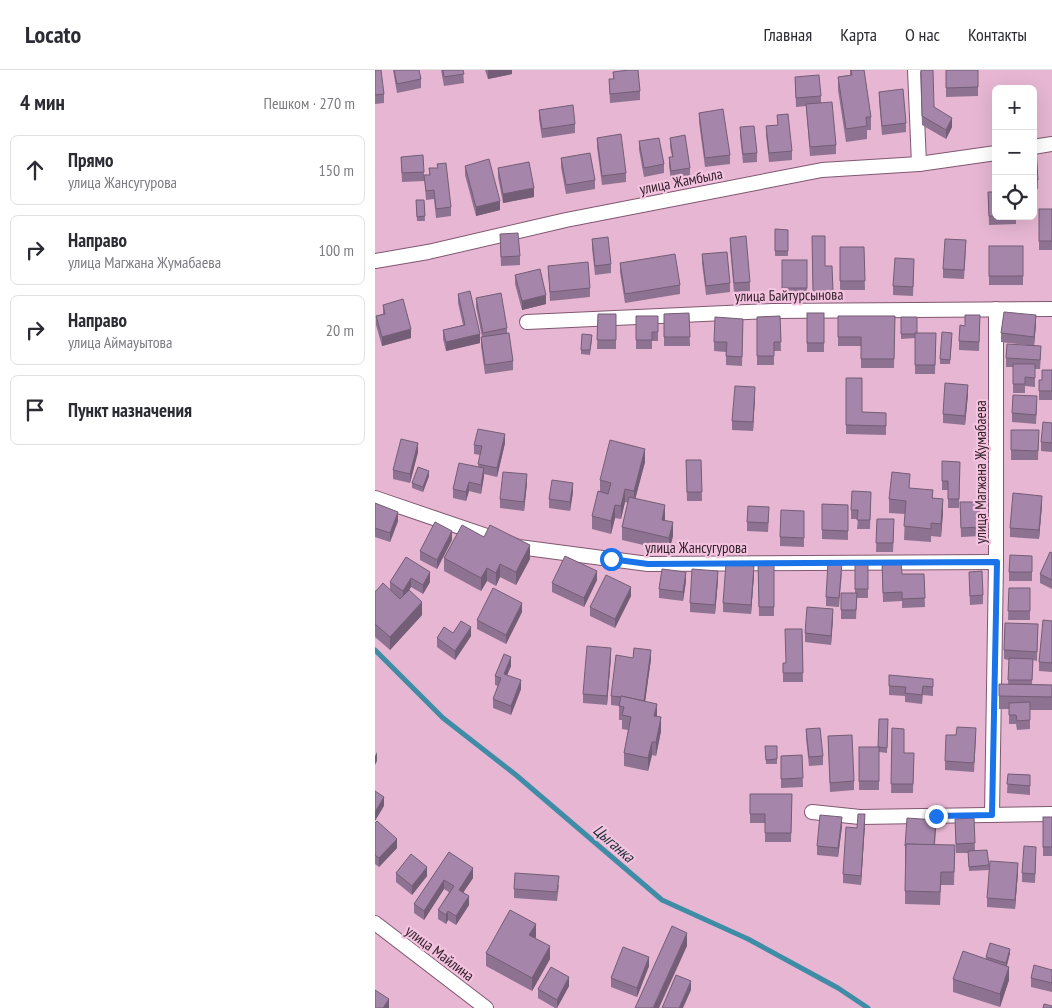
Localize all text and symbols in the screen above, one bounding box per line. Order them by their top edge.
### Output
text: Locato [25,19,81,50]
text: Главная [764,23,812,46]
text: Карта [840,23,877,46]
text: О нас [905,23,940,46]
text: Контакты [968,23,1027,46]
map controls [992,85,1037,220]
button: + [992,85,1037,130]
text: 4 мин [20,89,65,116]
text: Пешком · 270 m [264,93,355,113]
button: − [992,130,1037,175]
text: Прямо [68,148,113,172]
icon: ahead [21,156,49,184]
text: 150 m [319,160,354,180]
street label: улица Жамбыла [638,164,724,198]
text: улица Жансугурова [68,172,177,192]
button: locate [992,175,1037,220]
text: Направо [68,228,127,252]
icon: right [21,236,49,264]
text: 100 m [319,240,354,260]
text: улица Магжана Жумабаева [68,252,221,272]
street label: улица Байтурсынова [735,285,843,305]
text: Направо [68,308,127,332]
icon: right [21,316,49,344]
text: 20 m [326,320,354,340]
text: улица Аймауытова [68,332,172,352]
icon: arrive [21,396,49,424]
text: Пункт назначения [68,398,192,422]
street label: улица Магжана Жумабаева [971,400,990,544]
street label: улица Жансугурова [645,538,747,557]
route start [600,548,623,571]
route end [925,805,948,828]
water label: Цыганка [589,820,640,867]
street label: улица Майлина [402,921,478,985]

